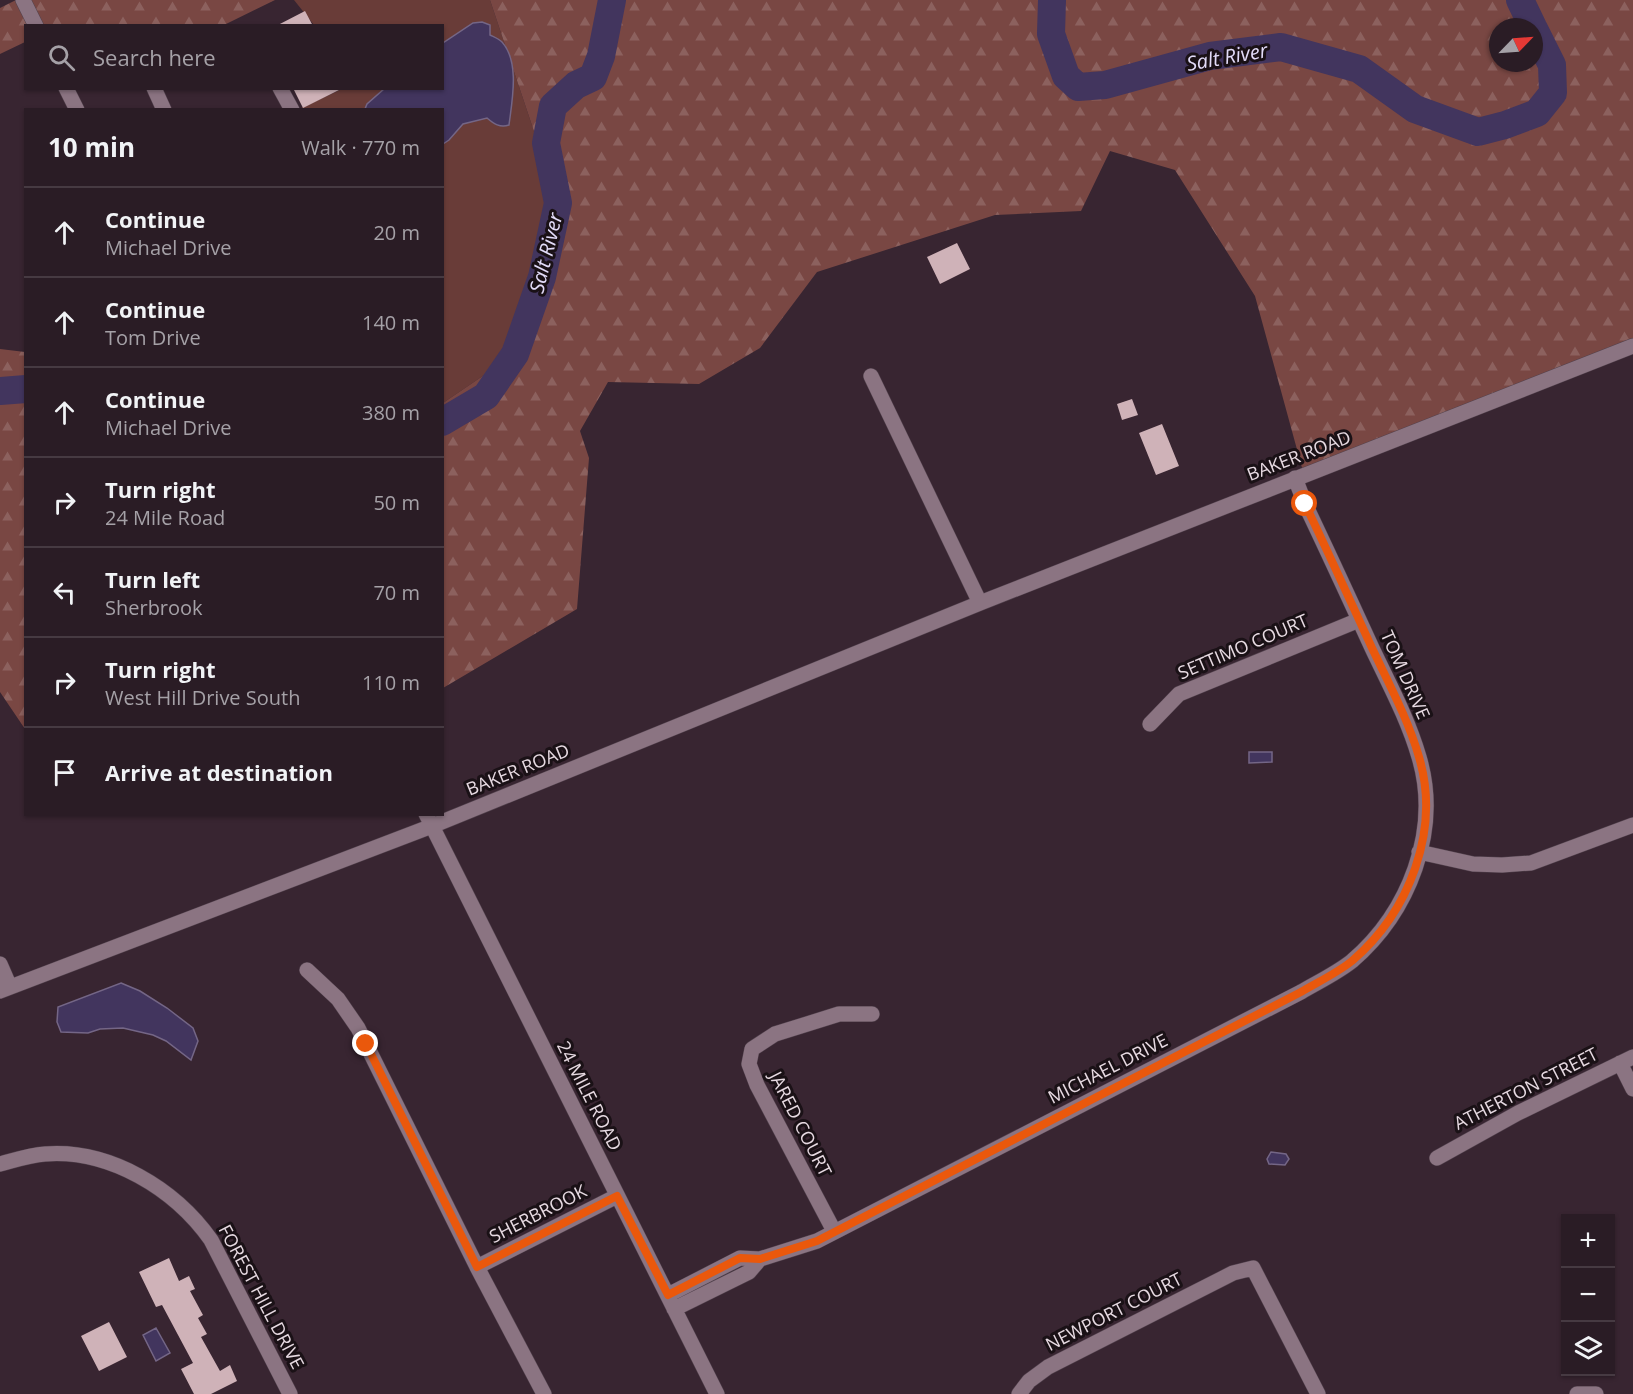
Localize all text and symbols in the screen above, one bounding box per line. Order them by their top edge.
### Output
north arrow [1489,18,1543,72]
search box [24,24,444,90]
water label: Salt River [1184,36,1271,77]
icon: search [45,41,78,74]
text: Search here [93,42,216,72]
text: 10 min [48,129,135,165]
text: Walk · 770 m [301,134,420,161]
text: Continue [105,204,205,234]
water label: Salt River [523,209,569,296]
icon: ahead [48,216,81,249]
text: 20 m [373,219,420,246]
text: Michael Drive [105,234,231,261]
text: Continue [105,294,205,324]
icon: ahead [48,306,81,339]
text: 140 m [362,309,420,336]
text: Tom Drive [105,324,201,351]
text: Continue [105,384,205,414]
icon: ahead [48,396,81,429]
text: 380 m [362,399,420,426]
text: Michael Drive [105,414,231,441]
street label: BAKER ROAD [1243,424,1354,486]
text: Turn right [105,474,216,504]
icon: right [48,486,81,519]
text: 50 m [373,489,420,516]
route start [1291,490,1317,516]
text: 24 Mile Road [105,504,225,531]
text: Turn left [105,564,200,594]
icon: left [48,576,81,609]
text: 70 m [373,579,420,606]
text: Sherbrook [105,594,203,621]
street label: SETTIMO COURT [1174,608,1311,684]
street label: TOM DRIVE [1376,626,1436,723]
text: Turn right [105,654,216,684]
icon: right [48,666,81,699]
text: 110 m [362,669,420,696]
text: West Hill Drive South [105,684,300,711]
street label: BAKER ROAD [462,737,573,801]
icon: arrive [48,756,81,789]
text: Arrive at destination [105,757,333,787]
street label: MICHAEL DRIVE [1044,1028,1171,1109]
route end [352,1030,378,1056]
street label: 24 MILE ROAD [552,1037,628,1155]
street label: ATHERTON STREET [1449,1041,1602,1135]
street label: JARED COURT [763,1065,838,1180]
street label: SHERBROOK [485,1178,591,1248]
map controls [1561,1214,1615,1376]
button: + [1561,1214,1615,1268]
street label: FOREST HILL DRIVE [214,1220,310,1373]
street label: NEWPORT COURT [1041,1266,1186,1356]
button: − [1561,1268,1615,1322]
button: layers [1561,1322,1615,1376]

